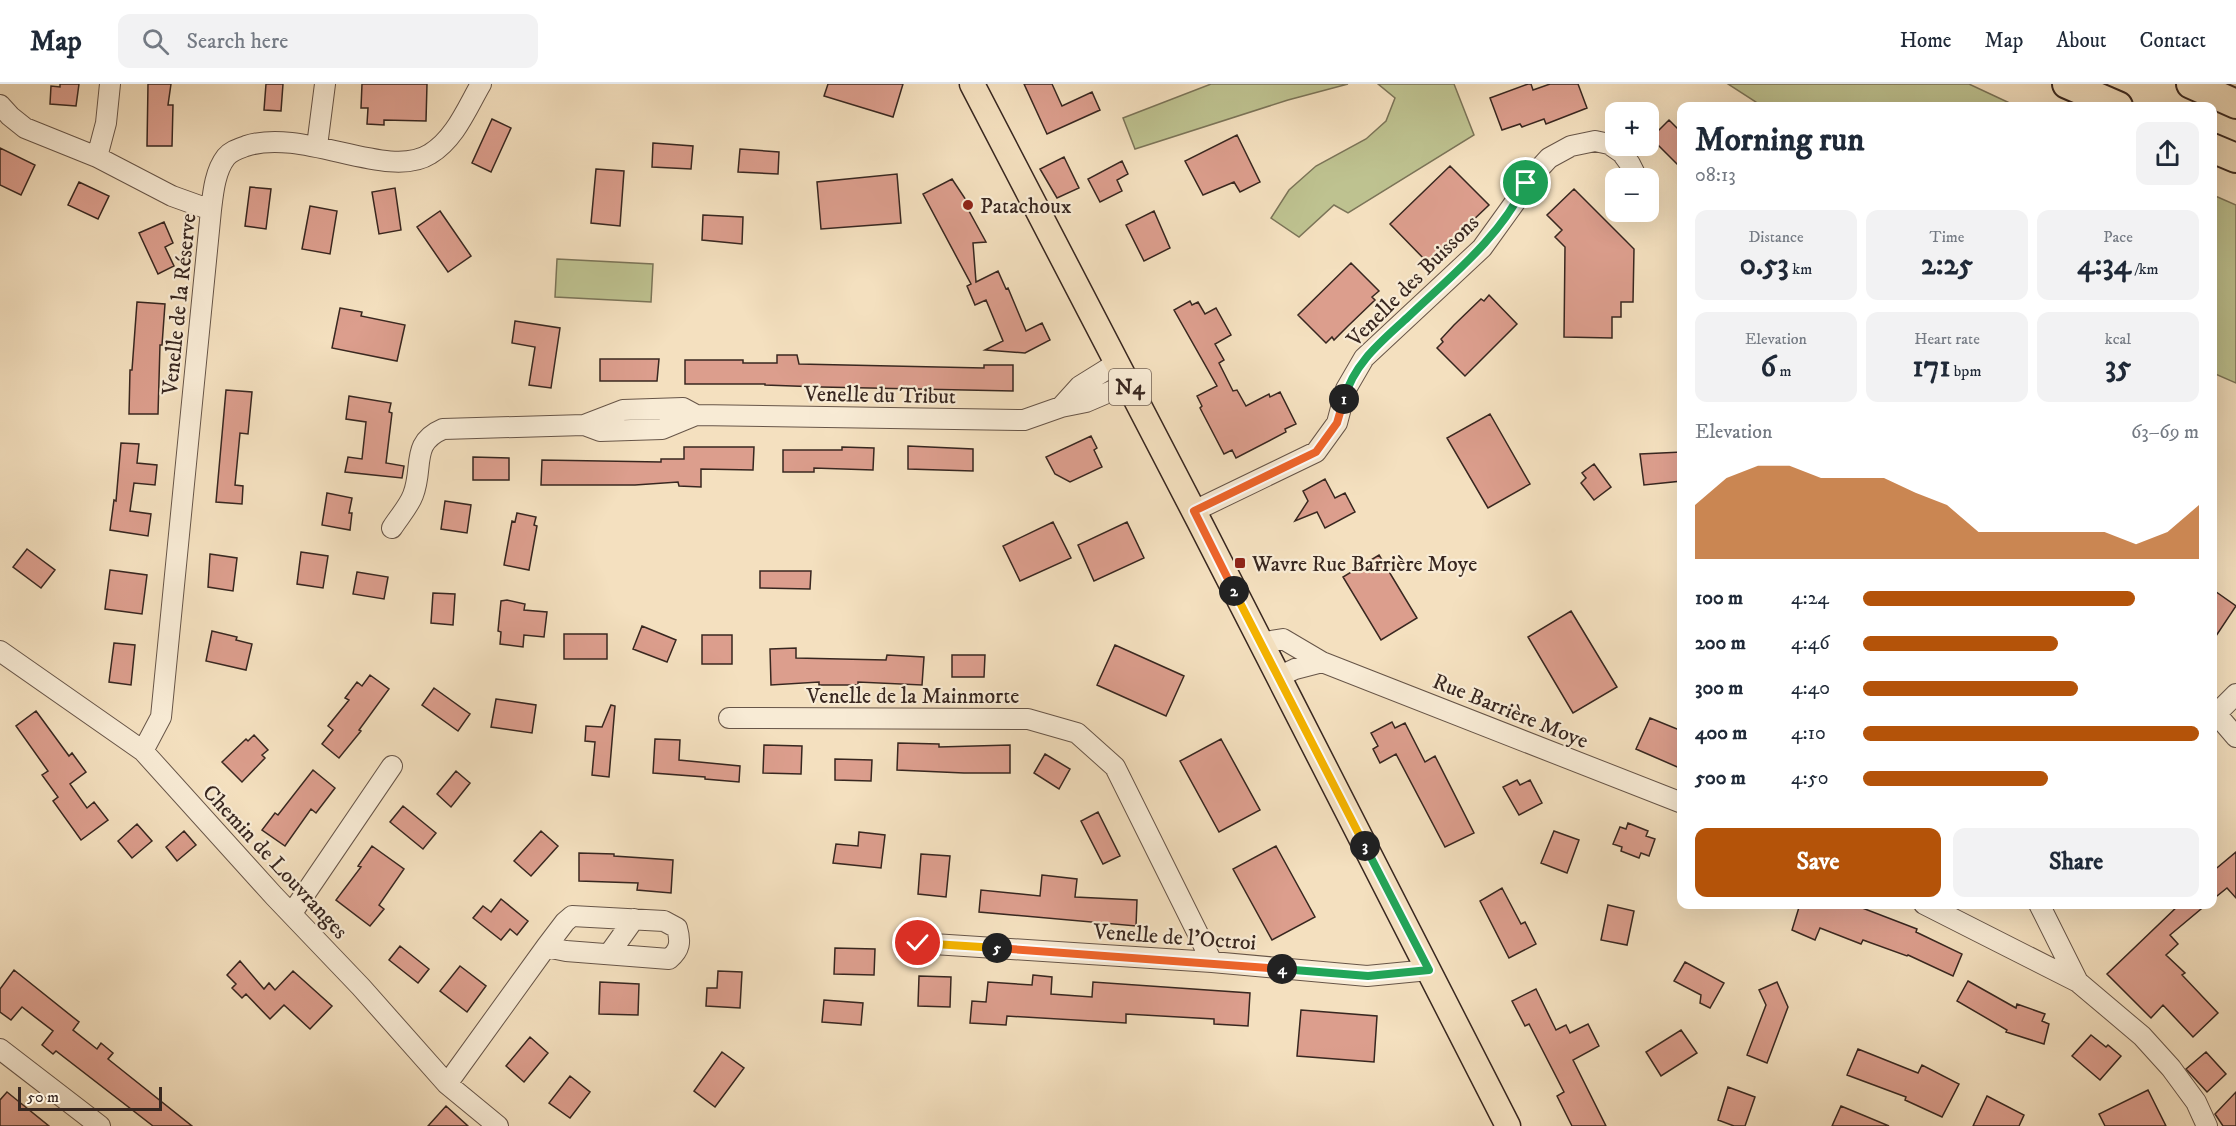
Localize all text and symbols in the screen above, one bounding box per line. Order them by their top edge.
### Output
search box [118,14,538,68]
text: Map [30,24,82,59]
icon: search [139,25,172,58]
text: Search here [187,28,288,55]
text: Home [1900,28,1952,54]
text: Map [1985,28,2023,54]
text: About [2056,28,2107,54]
text: Contact [2140,28,2206,54]
map controls [1605,102,1659,222]
button: + [1605,102,1659,156]
text: Morning run [1695,120,1864,161]
button: share [2136,122,2199,185]
pin [1500,157,1551,208]
text: 08:13 [1695,163,1736,188]
icon: arrive [1509,166,1542,199]
button: − [1605,168,1659,222]
place label: Patachoux [980,193,1072,220]
marker: Patachoux [961,198,975,212]
street label: Venelle des Buissons [1341,209,1485,354]
street label: Venelle de la Réserve [156,212,202,397]
text: Distance [1748,227,1804,247]
text: Time [1930,227,1964,247]
text: Pace [2103,227,2133,247]
text: 0.53 [1740,247,1789,284]
text: 2:25 [1921,247,1973,284]
text: 4:34 [2077,247,2131,284]
text: km [1789,259,1812,279]
text: /km [2131,259,2159,279]
text: Elevation [1745,329,1807,349]
text: Heart rate [1914,329,1980,349]
text: kcal [2105,329,2131,349]
text: 6 [1760,349,1776,386]
text: 171 [1913,349,1950,386]
text: 35 [2105,349,2131,386]
text: m [1776,361,1792,381]
text: bpm [1950,361,1981,381]
road number: N4 [1109,369,1151,405]
street label: Venelle du Tribut [803,381,956,410]
pin: 1 [1329,384,1359,414]
text: 1 [1341,389,1347,409]
text: Elevation [1695,420,1772,445]
text: 63–69 m [2131,420,2199,445]
place label: Wavre Rue Barrière Moye [1251,551,1477,578]
marker: Wavre Rue Barrière Moye [1233,556,1247,570]
pin: 2 [1219,576,1249,606]
text: 2 [1230,581,1238,601]
text: 100 m [1695,586,1743,611]
text: 4:24 [1791,586,1829,611]
text: 200 m [1695,631,1746,656]
text: 4:46 [1791,631,1830,656]
street label: Rue Barrière Moye [1429,668,1592,755]
text: 300 m [1695,676,1743,701]
text: 4:40 [1791,676,1830,701]
street label: Venelle de la Mainmorte [806,683,1019,710]
text: 400 m [1695,721,1747,746]
text: 4:10 [1791,721,1826,746]
text: 500 m [1695,766,1746,791]
text: 4:50 [1791,766,1828,791]
street label: Chemin de Louvranges [196,779,353,945]
button: Save [1695,828,1941,897]
button: Share [1953,828,2199,897]
pin: 3 [1350,831,1380,861]
text: 3 [1362,836,1368,856]
pin [892,917,943,968]
street label: Venelle de l'Octroi [1092,918,1257,957]
icon: check [901,926,934,959]
pin: 5 [982,933,1012,963]
text: 5 [993,938,1001,958]
pin: 4 [1267,954,1297,984]
text: 4 [1277,959,1287,979]
scale bar [18,1084,162,1112]
text: 50 m [27,1087,59,1107]

